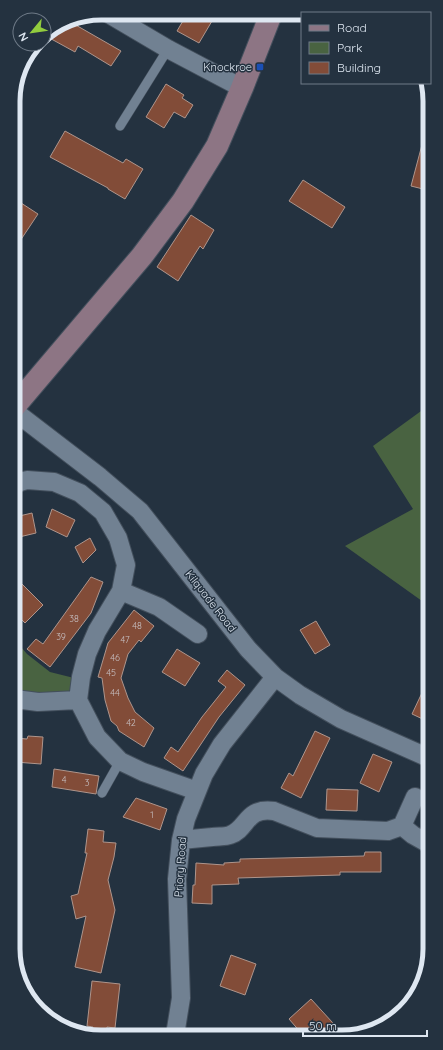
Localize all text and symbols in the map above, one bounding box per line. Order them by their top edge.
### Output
north arrow [12,12,52,52]
legend [301,12,431,84]
text: Road [337,20,367,35]
text: N [15,30,31,44]
text: Park [337,40,362,55]
place label: Knockroe [203,60,252,74]
text: Building [337,60,381,75]
marker: Knockroe [255,62,265,72]
street label: Kilquade Road [182,567,240,635]
house number: 38 [69,613,79,624]
house number: 48 [132,620,142,631]
house number: 39 [56,631,66,642]
house number: 47 [120,634,130,645]
house number: 46 [110,652,120,663]
house number: 45 [106,667,116,678]
house number: 44 [110,687,120,698]
house number: 42 [126,717,136,728]
house number: 4 [62,774,67,785]
house number: 3 [85,777,90,788]
house number: 1 [150,809,154,820]
street label: Priory Road [171,836,189,898]
scale bar [303,1012,427,1038]
text: 50 m [309,1018,337,1033]

